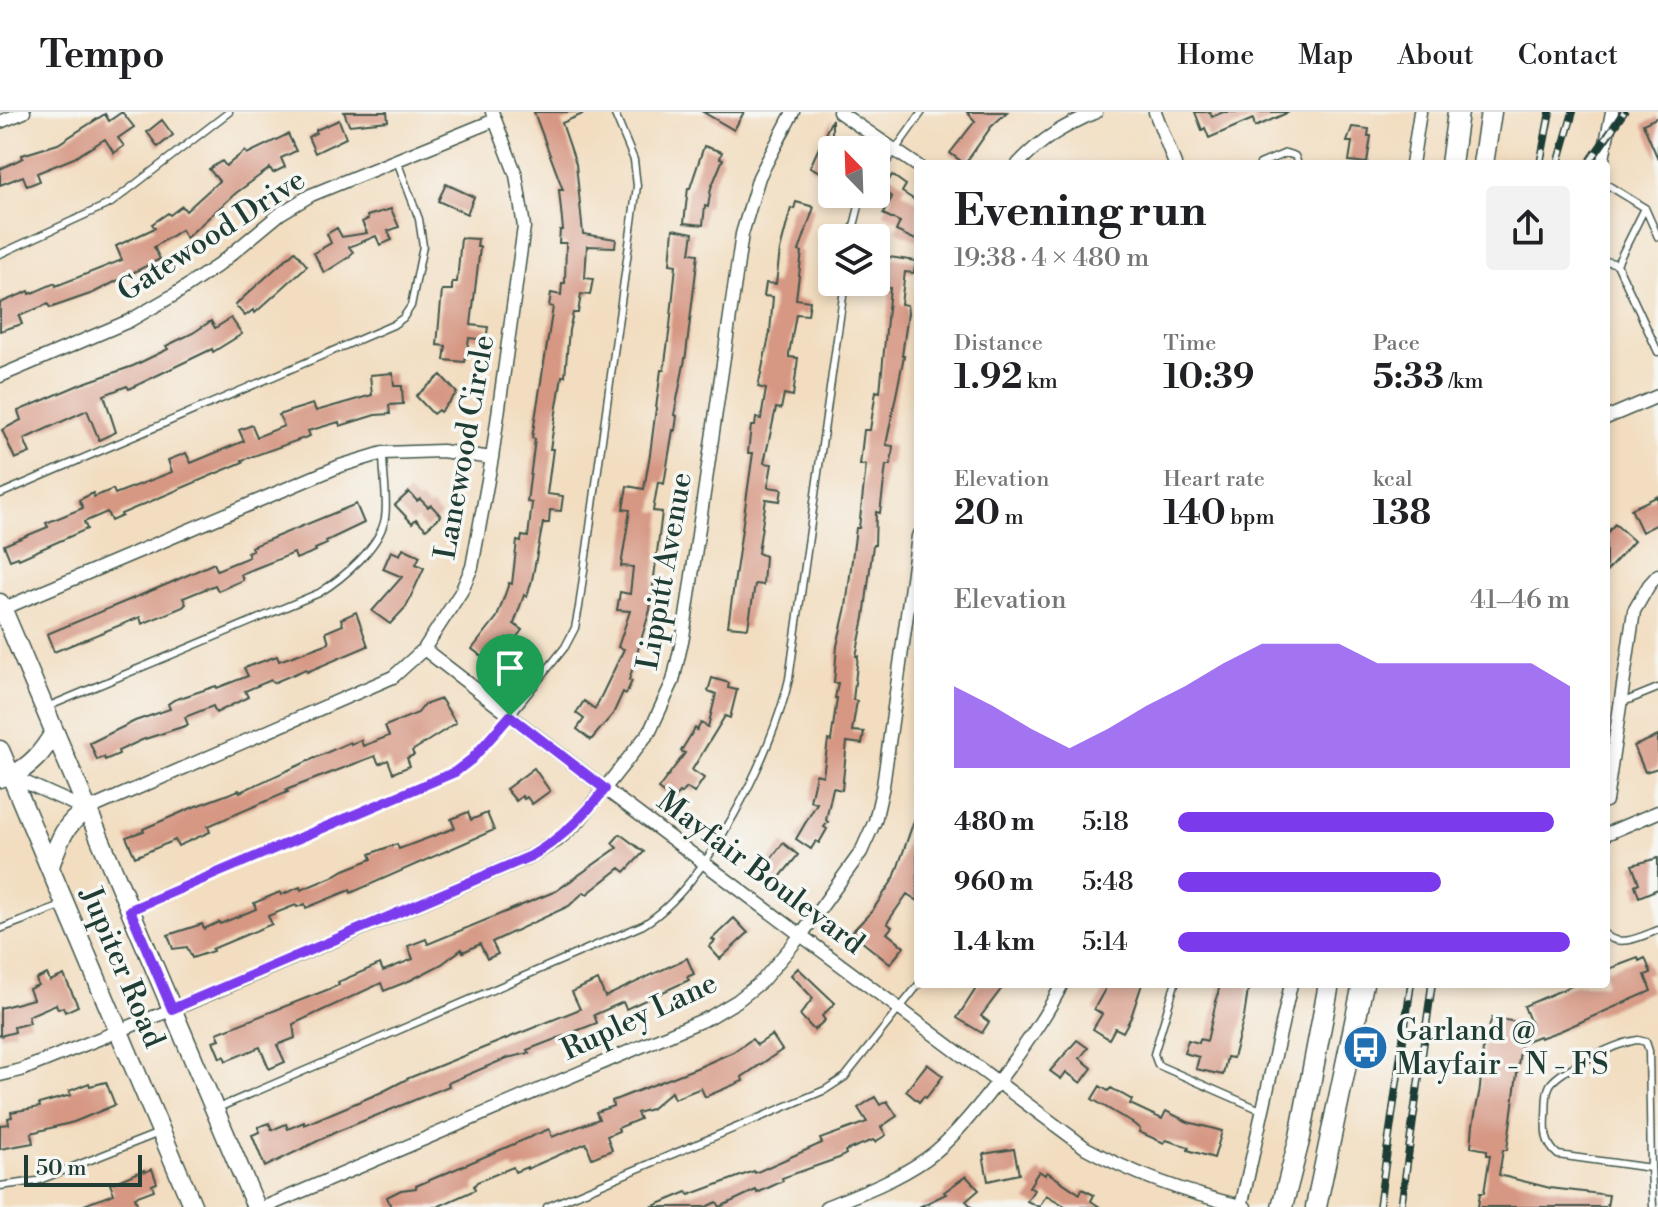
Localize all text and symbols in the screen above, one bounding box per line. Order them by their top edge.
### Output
text: Tempo [40,32,165,79]
text: Home [1178,38,1254,73]
text: Map [1298,38,1353,73]
text: About [1397,38,1474,73]
text: Contact [1518,38,1618,73]
north arrow [818,136,890,208]
map controls [818,136,890,296]
street label: Gatewood Drive [110,161,313,311]
text: Evening run [954,184,1207,239]
button: share [1486,186,1570,270]
button: layers [818,224,890,296]
text: 19:38 · 4 × 480 m [954,242,1149,274]
text: Distance [954,330,1043,357]
text: Time [1163,330,1216,357]
text: Pace [1373,330,1420,357]
street label: Lanewood Circle [427,332,503,562]
text: 1.92 [954,357,1023,399]
text: 10:39 [1163,357,1254,399]
text: 5:33 [1373,357,1444,399]
text: km [1023,368,1058,395]
text: /km [1444,368,1483,395]
text: Elevation [954,466,1049,493]
text: Heart rate [1163,466,1265,493]
text: kcal [1373,466,1413,493]
street label: Lippitt Avenue [629,469,701,673]
text: 20 [954,493,1000,535]
text: 140 [1163,493,1226,535]
text: 138 [1373,493,1431,535]
text: m [1000,504,1024,531]
text: bpm [1226,504,1275,531]
text: Elevation [954,584,1067,616]
text: 41–46 m [1470,584,1570,616]
pin [476,634,544,716]
icon: arrive [488,646,532,690]
street label: Mayfair Boulevard [649,782,872,963]
text: 480 m [954,806,1035,838]
text: 5:18 [1082,806,1129,838]
text: 960 m [954,866,1033,898]
text: 5:48 [1082,866,1134,898]
street label: Jupiter Road [71,880,173,1054]
text: 1.4 km [954,926,1035,958]
text: 5:14 [1082,926,1128,958]
street label: Rupley Lane [555,964,724,1070]
place label: Garland @ Mayfair - N - FS [1396,1012,1609,1084]
bus stop icon: Garland @ Mayfair - N - FS [1341,1023,1389,1071]
scale bar [24,1151,142,1187]
text: 50 m [36,1155,87,1182]

